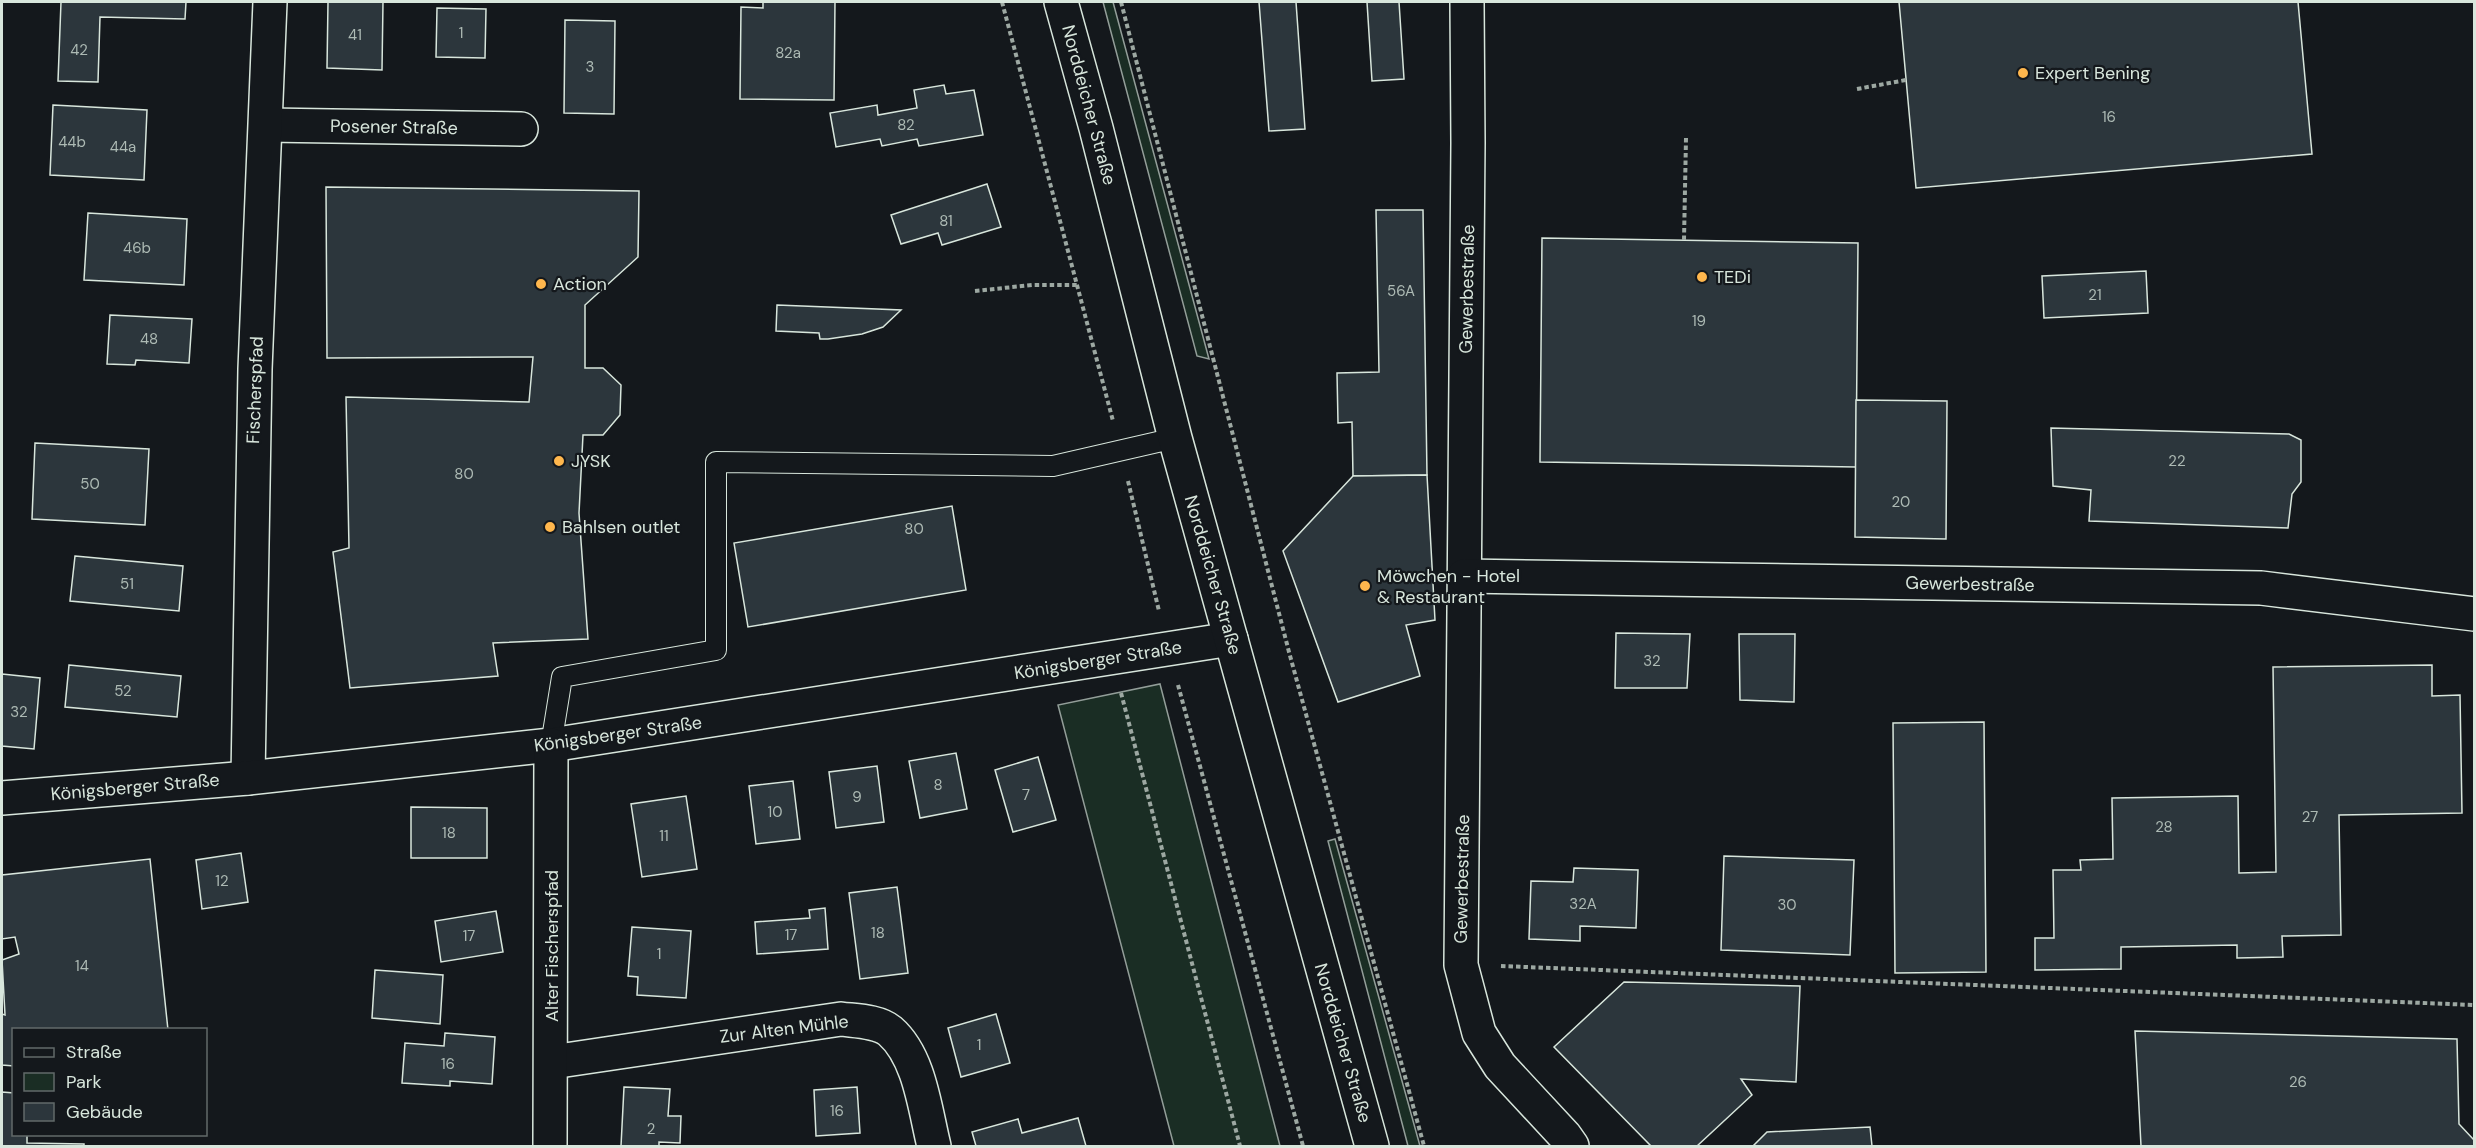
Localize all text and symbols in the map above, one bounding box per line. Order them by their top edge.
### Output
street label: Norddeicher Straße [1056,22,1122,188]
house number: 1 [459,23,463,43]
house number: 41 [348,25,362,45]
house number: 42 [70,40,88,60]
house number: 82a [775,43,801,63]
house number: 3 [586,57,594,77]
place label: Expert Bening [2035,61,2150,85]
marker: Expert Bening [2016,66,2030,80]
house number: 16 [2102,107,2116,127]
street label: Posener Straße [330,114,458,140]
house number: 82 [897,115,915,135]
house number: 44b [58,132,86,152]
house number: 44a [110,137,136,157]
house number: 81 [939,211,953,231]
street label: Gewerbestraße [1454,224,1480,354]
house number: 46b [123,238,151,258]
place label: TEDi [1714,265,1751,289]
marker: TEDi [1695,270,1709,284]
place label: Action [553,272,607,296]
marker: Action [534,277,548,291]
house number: 56A [1387,281,1415,301]
house number: 21 [2088,285,2102,305]
house number: 19 [1692,311,1706,331]
house number: 48 [140,329,158,349]
street label: Fischerspfad [241,336,269,444]
place label: JYSK [571,449,611,473]
house number: 22 [2168,451,2186,471]
marker: JYSK [552,454,566,468]
house number: 80 [454,464,474,484]
house number: 50 [80,474,100,494]
house number: 20 [1892,492,1910,512]
street label: Norddeicher Straße [1179,493,1247,657]
place label: Bahlsen outlet [562,515,680,539]
house number: 80 [904,519,924,539]
marker: Bahlsen outlet [543,520,557,534]
place label: Möwchen - Hotel & Restaurant [1377,564,1520,609]
street label: Gewerbestraße [1905,571,2035,597]
house number: 51 [120,574,134,594]
marker: Möwchen - Hotel & Restaurant [1358,579,1372,593]
street label: Königsberger Straße [1012,635,1184,685]
house number: 32 [1643,651,1661,671]
house number: 52 [114,681,132,701]
house number: 32 [10,702,28,722]
street label: Königsberger Straße [532,710,704,758]
street label: Königsberger Straße [50,768,220,806]
house number: 8 [933,775,943,795]
house number: 7 [1022,785,1030,805]
house number: 9 [852,787,862,807]
house number: 10 [768,802,782,822]
house number: 27 [2302,807,2318,827]
street label: Gewerbestraße [1449,814,1475,944]
house number: 28 [2155,817,2173,837]
house number: 18 [442,823,456,843]
house number: 11 [659,826,669,846]
street label: Alter Fischerspfad [540,870,564,1022]
house number: 12 [215,871,229,891]
house number: 32A [1569,894,1597,914]
house number: 30 [1777,895,1797,915]
house number: 18 [871,923,885,943]
house number: 17 [785,925,797,945]
house number: 17 [463,926,475,946]
house number: 1 [657,944,661,964]
house number: 14 [75,956,89,976]
street label: Norddeicher Straße [1309,961,1377,1125]
street label: Zur Alten Mühle [718,1009,850,1049]
legend [12,1028,207,1136]
house number: 1 [977,1035,981,1055]
text: Straße [66,1040,122,1064]
house number: 16 [441,1054,455,1074]
text: Park [66,1070,102,1094]
house number: 26 [2289,1072,2307,1092]
text: Gebäude [66,1100,143,1124]
house number: 16 [830,1101,844,1121]
house number: 2 [647,1119,655,1139]

